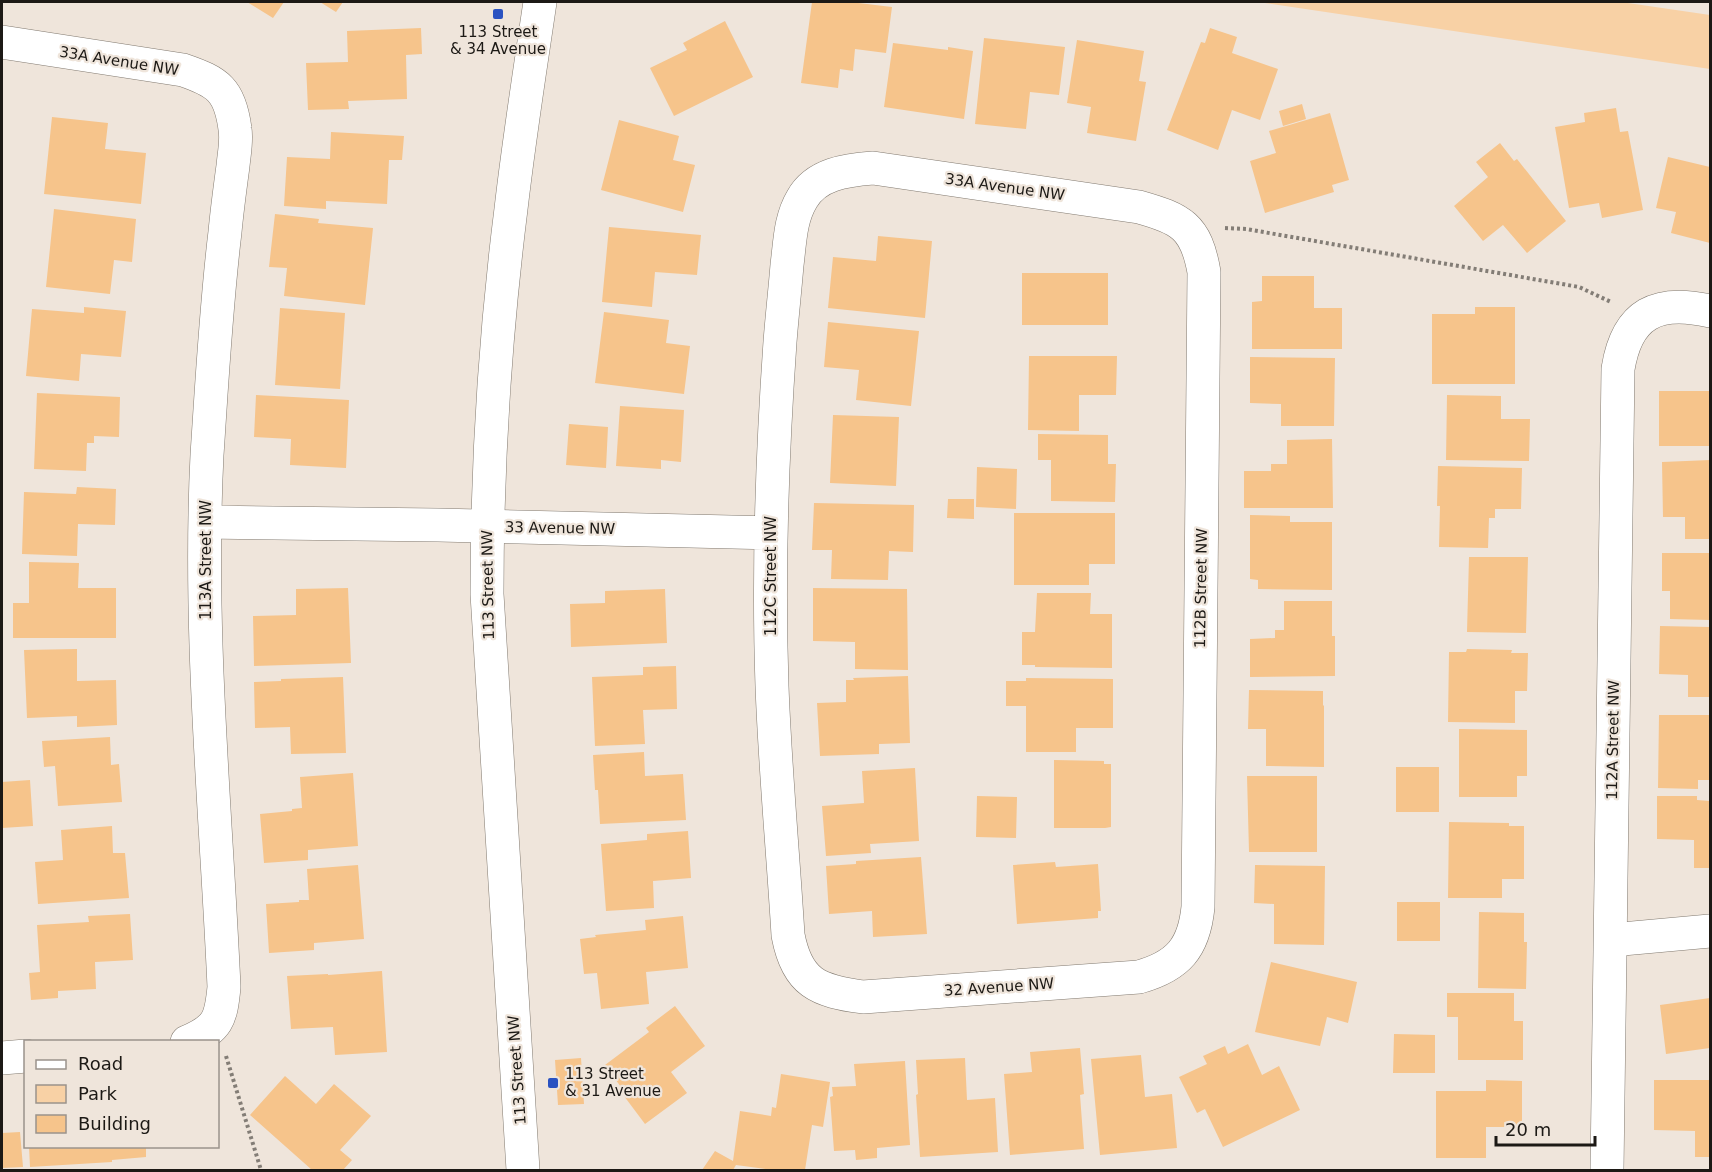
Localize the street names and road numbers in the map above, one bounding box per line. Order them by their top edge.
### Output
street label: 33A Avenue NW [58,43,180,79]
street label: 33A Avenue NW [944,170,1066,204]
street label: 113A Street NW [197,500,215,620]
street label: 112C Street NW [762,516,780,636]
street label: 33 Avenue NW [505,518,616,538]
street label: 112B Street NW [1191,528,1211,648]
street label: 113 Street NW [478,530,498,640]
street label: 112A Street NW [1603,680,1623,800]
street label: 32 Avenue NW [943,974,1055,1000]
street label: 113 Street NW [504,1014,530,1125]

